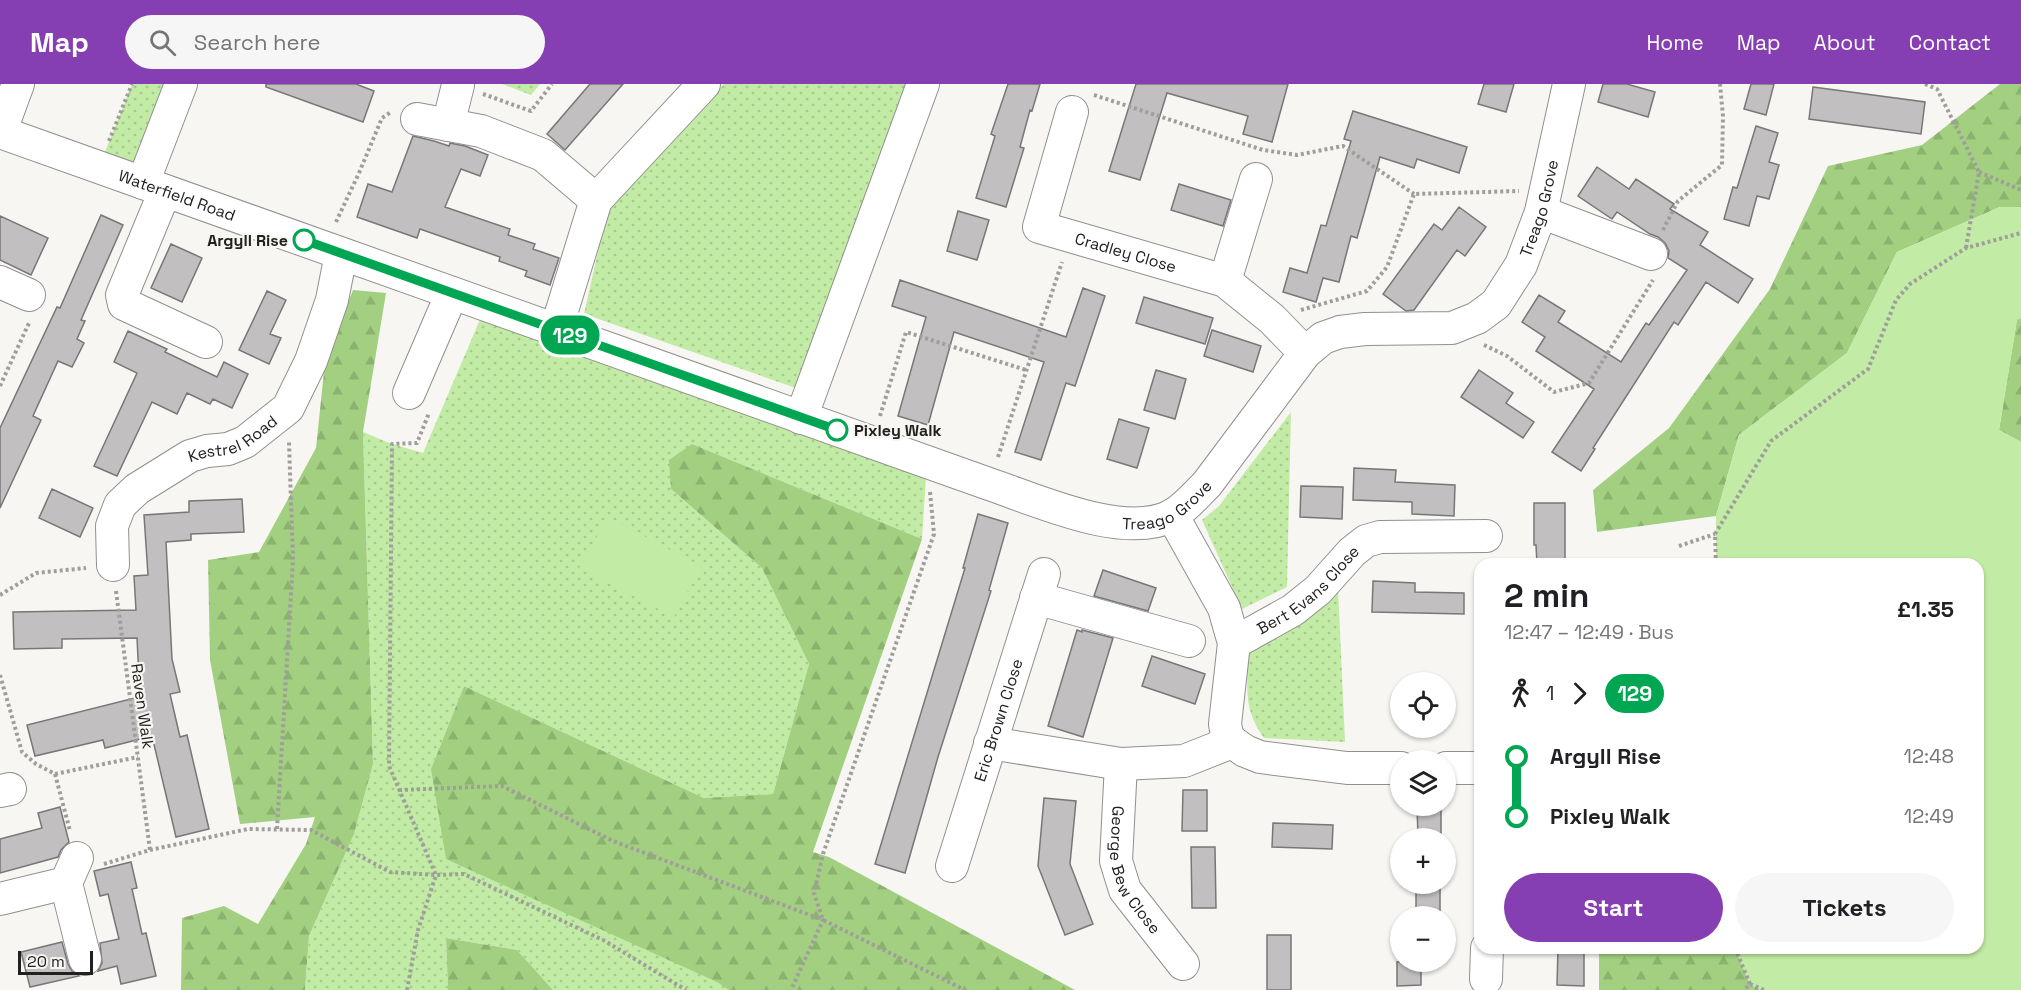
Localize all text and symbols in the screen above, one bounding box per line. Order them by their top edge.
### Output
search box [125,15,545,69]
text: Map [30,24,89,60]
icon: search [146,26,179,59]
text: Search here [194,28,321,56]
text: Home [1646,29,1704,56]
text: Map [1737,29,1781,56]
text: About [1814,29,1876,56]
text: Contact [1909,29,1991,56]
street label: Treago Grove [1515,158,1563,260]
street label: Waterfield Road [116,165,238,226]
street label: Cradley Close [1072,228,1179,277]
marker: Argyll Rise [293,229,315,251]
place label: Argyll Rise [207,230,288,251]
line badge: 129 [536,316,604,354]
text: 129 [553,322,587,349]
street label: Kestrel Road [185,411,282,467]
marker: Pixley Walk [826,419,848,441]
place label: Pixley Walk [854,420,942,441]
street label: Treago Grove [1122,475,1216,534]
street label: Bert Evans Close [1253,541,1363,639]
text: 2 min [1504,575,1589,617]
text: £1.35 [1897,595,1954,623]
text: 12:47 – 12:49 · Bus [1504,619,1674,645]
street label: Eric Brown Close [969,656,1028,784]
street label: Raven Walk [126,662,159,750]
map controls [1390,672,1456,972]
button: locate [1390,672,1456,738]
icon: walk [1504,677,1537,710]
icon: forward [1563,677,1596,710]
text: 1 [1546,680,1554,706]
text: 129 [1617,680,1652,707]
text: Argyll Rise [1550,742,1661,770]
text: 12:48 [1904,743,1954,769]
button: layers [1390,750,1456,816]
text: Pixley Walk [1550,802,1670,830]
text: 12:49 [1904,803,1954,829]
street label: George Bew Close [1105,805,1165,938]
button: + [1390,828,1456,894]
button: Start [1504,873,1723,942]
button: Tickets [1735,873,1954,942]
button: − [1390,906,1456,972]
scale bar [18,948,93,976]
text: 20 m [27,951,65,972]

